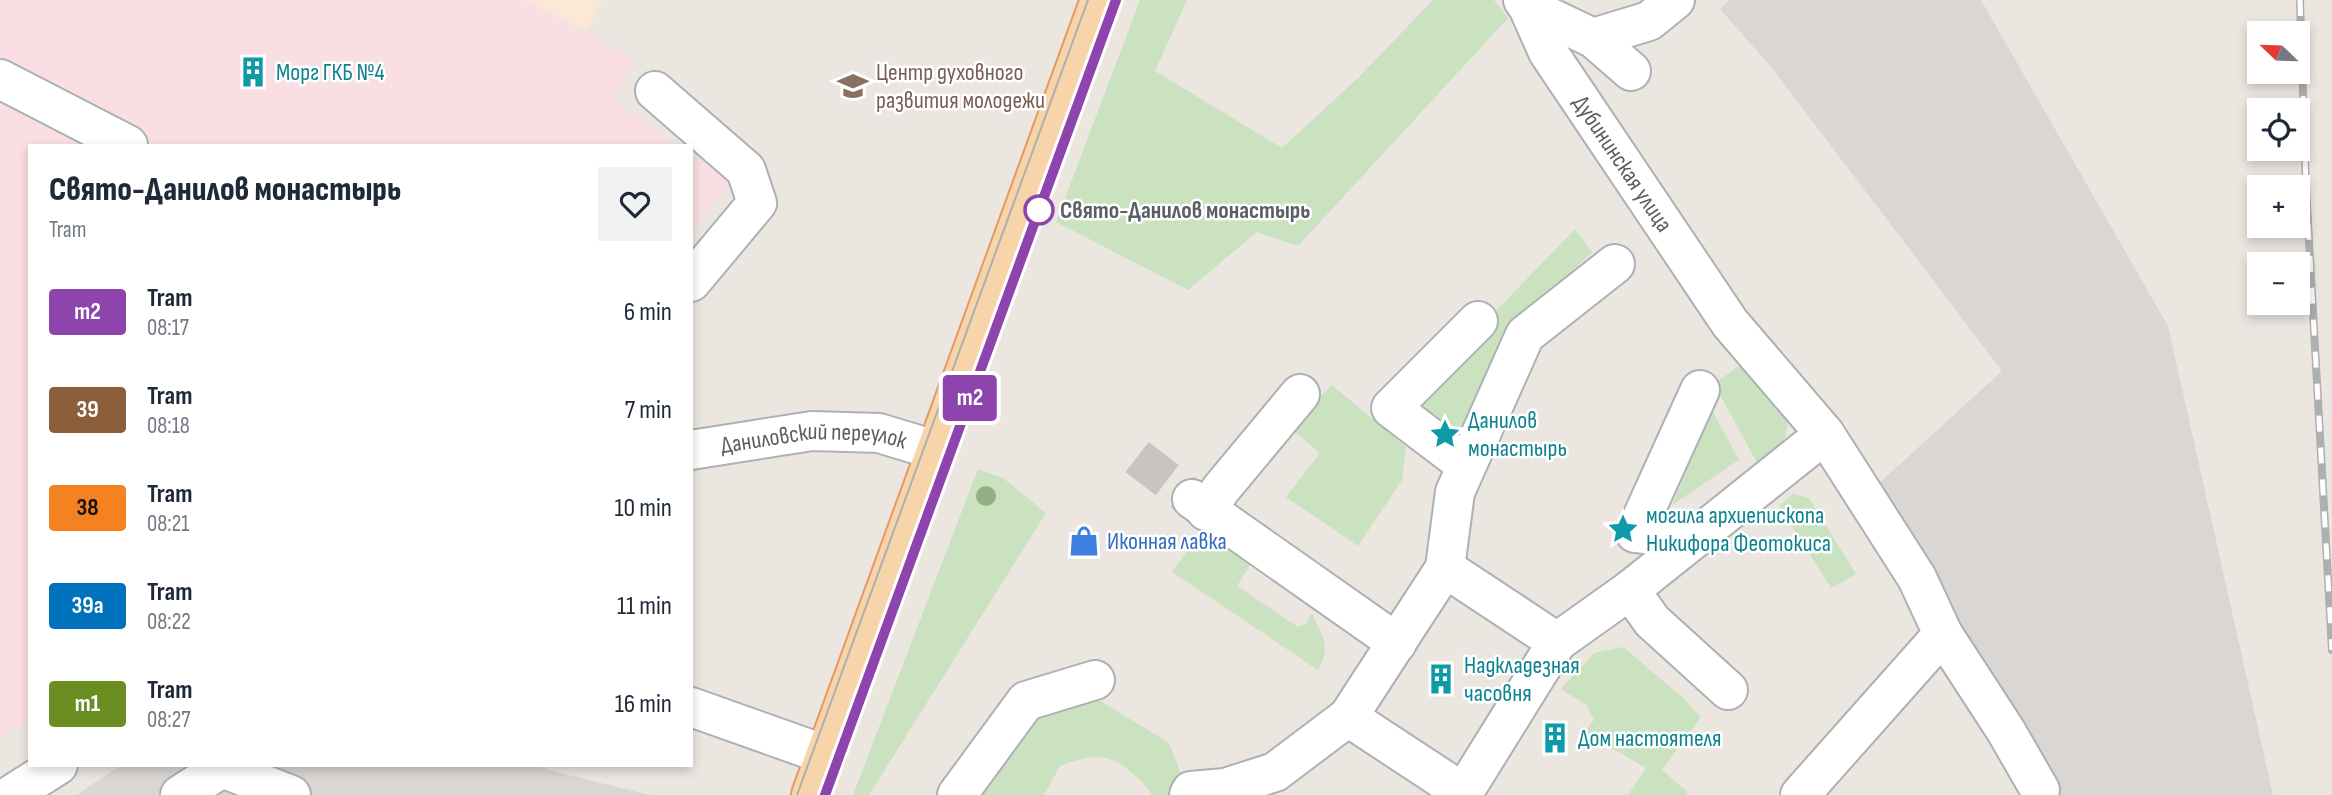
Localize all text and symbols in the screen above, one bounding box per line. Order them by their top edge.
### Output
north arrow [2247,21,2310,84]
map controls [2247,21,2310,315]
building icon: Морг ГКБ №4 [236,55,270,89]
place label: Морг ГКБ №4 [276,58,385,87]
place label: Центр духовного развития молодежи [876,58,1045,115]
school or university icon: Центр духовного развития молодежи [836,69,870,103]
street label: Дубининская улица [1567,89,1679,237]
button: locate [2247,98,2310,161]
button: heart [598,167,672,241]
text: Свято-Данилов монастырь [49,170,401,210]
button: + [2247,175,2310,238]
marker: Свято-Данилов монастырь [1024,195,1054,225]
place label: Свято-Данилов монастырь [1060,196,1310,225]
text: Tram [49,216,87,244]
button: − [2247,252,2310,315]
text: Tram [147,283,192,314]
text: т2 [74,297,101,326]
text: 6 min [624,297,672,328]
text: 08:17 [147,314,189,342]
line badge: т2 [939,375,1002,421]
text: Tram [147,381,192,412]
text: т2 [957,383,983,412]
text: 39 [76,395,99,424]
text: 7 min [625,395,672,426]
place label: Данилов монастырь [1468,406,1567,463]
text: 08:18 [147,412,190,440]
street label: Даниловский переулок [718,416,911,460]
place icon: Данилов монастырь [1428,417,1462,451]
text: Tram [147,479,192,510]
text: 38 [76,493,99,522]
text: 10 min [615,493,672,524]
place label: могила архиепископа Никифора Феотокиса [1646,501,1831,558]
text: 08:21 [147,510,189,538]
place icon: могила архиепископа Никифора Феотокиса [1606,512,1640,546]
shop icon: Иконная лавка [1067,524,1101,558]
place label: Иконная лавка [1107,527,1227,556]
text: Tram [147,577,192,608]
text: 39а [72,591,103,620]
text: 11 min [617,591,672,622]
text: 08:22 [147,608,191,636]
place label: Надкладезная часовня [1464,651,1580,708]
building icon: Надкладезная часовня [1424,662,1458,696]
text: Tram [147,675,192,706]
text: т1 [75,689,100,718]
text: 16 min [615,689,672,720]
text: 08:27 [147,706,190,734]
building icon: Дом настоятеля [1538,721,1572,755]
place label: Дом настоятеля [1578,724,1721,753]

